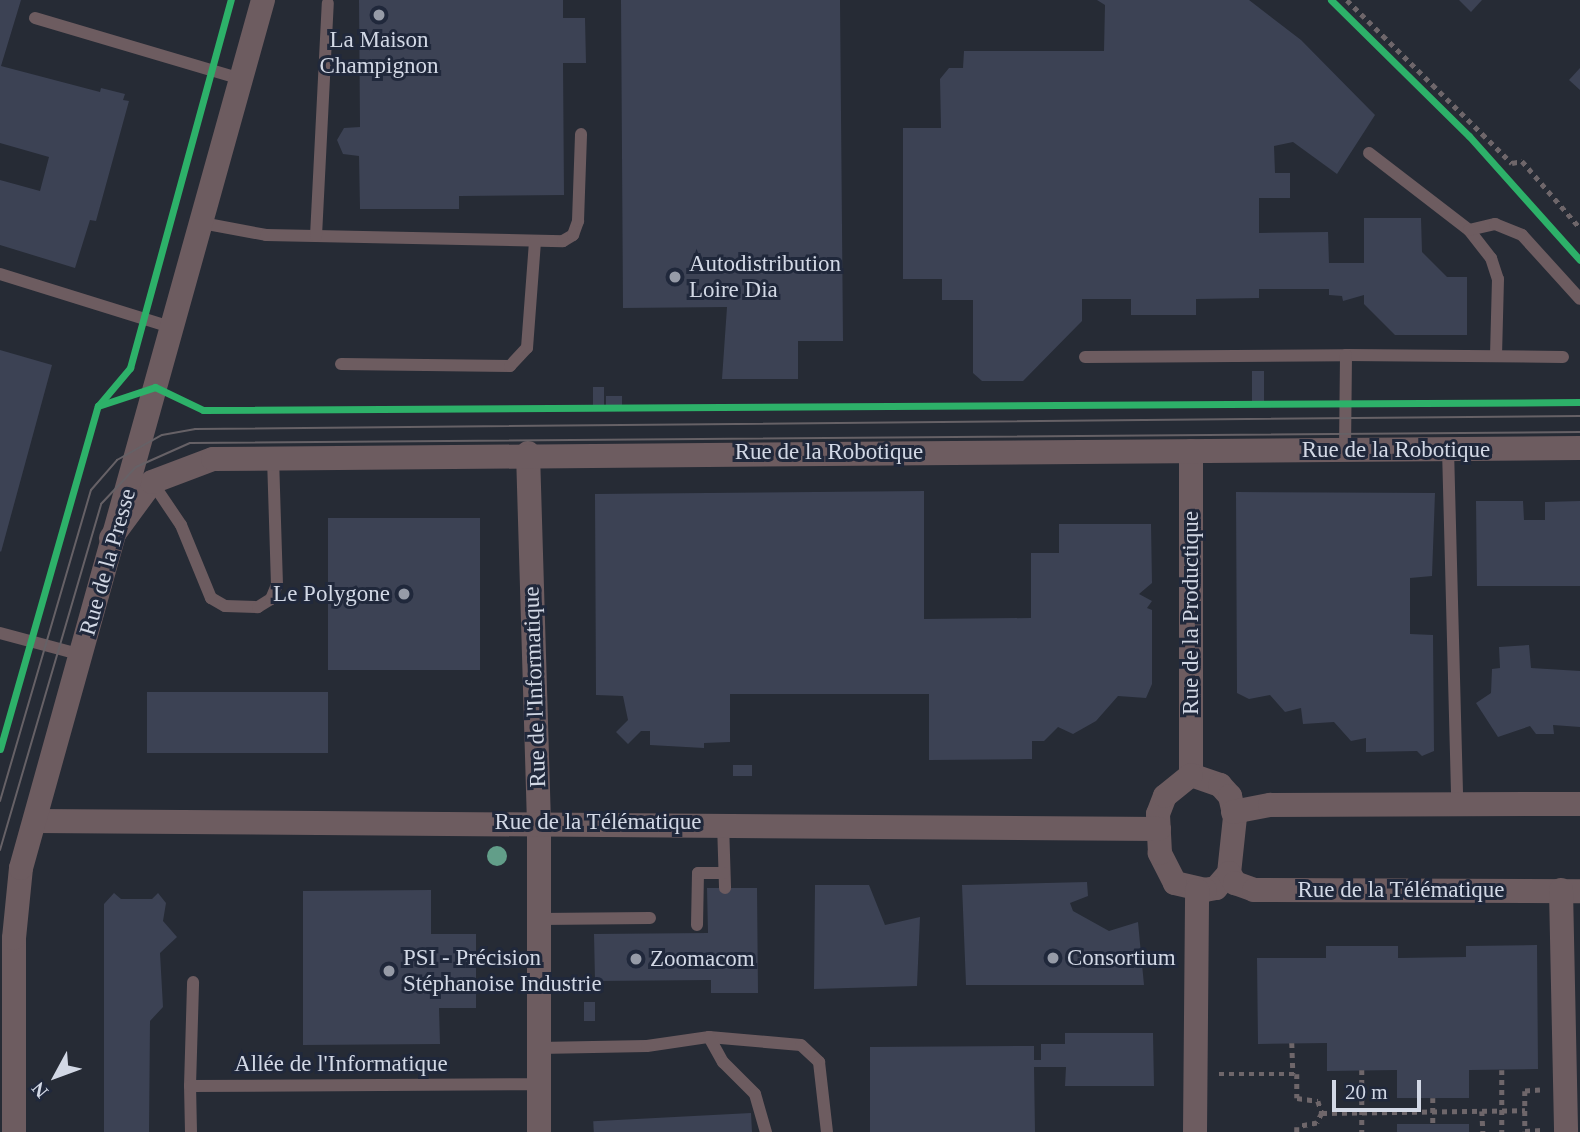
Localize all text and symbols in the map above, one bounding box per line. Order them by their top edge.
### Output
marker: La Maison Champignon [371,7,387,23]
place label: La Maison Champignon [320,26,438,80]
place label: Autodistribution Loire Dia [689,250,841,304]
marker: Autodistribution Loire Dia [667,269,683,285]
street label: Rue de la Robotique [1302,436,1490,464]
street label: Rue de la Robotique [735,438,923,466]
street label: Rue de la Presse [74,485,142,639]
street label: Rue de la Productique [1177,511,1205,715]
place label: Le Polygone [273,580,390,608]
marker: Le Polygone [396,586,412,602]
street label: Rue de l'Informatique [518,586,552,788]
street label: Rue de la Télématique [494,808,702,836]
street label: Rue de la Télématique [1297,876,1505,904]
place label: PSI - Précision Stéphanoise Industrie [403,944,602,998]
place label: Consortium [1067,944,1176,972]
place label: Zoomacom [650,945,755,973]
marker: Consortium [1045,950,1061,966]
marker: Zoomacom [628,951,644,967]
marker: PSI - Précision Stéphanoise Industrie [381,963,397,979]
north arrow [21,1041,91,1111]
street label: Allée de l'Informatique [234,1050,448,1078]
scale bar [1335,1066,1424,1110]
text: N [27,1078,52,1102]
text: 20 m [1345,1080,1388,1104]

